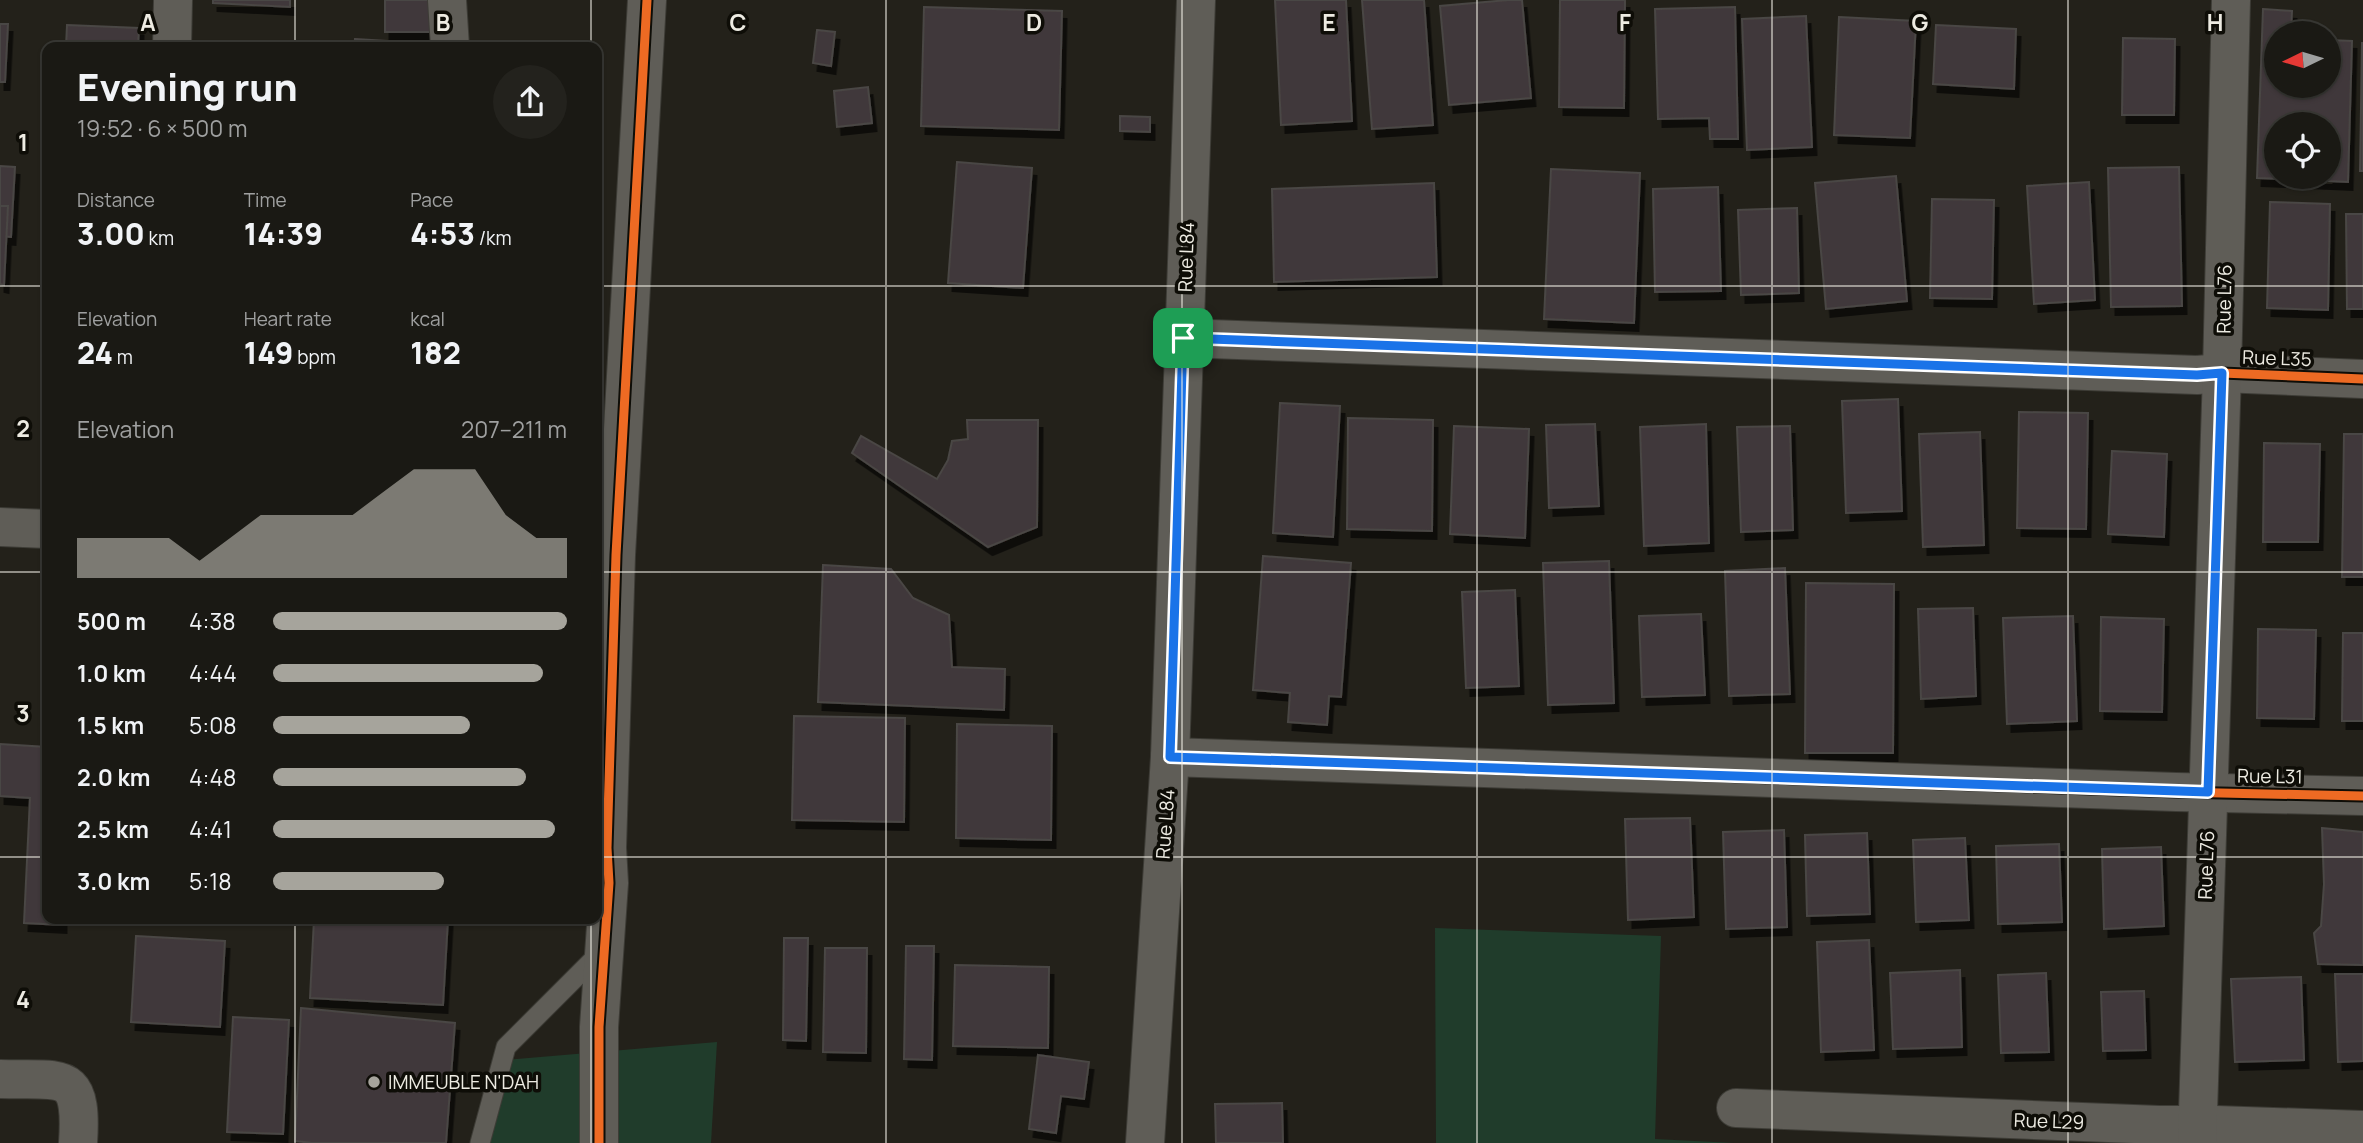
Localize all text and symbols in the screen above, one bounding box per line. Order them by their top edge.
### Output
text: A [140,6,156,38]
text: B [436,6,450,38]
text: C [730,6,747,38]
text: D [1026,6,1042,38]
text: E [1322,6,1336,38]
text: F [1619,6,1631,38]
text: G [1912,6,1929,38]
text: H [2207,6,2223,38]
north arrow [2264,21,2342,98]
map controls [2264,21,2341,189]
text: Evening run [77,60,298,112]
button: share [493,65,567,139]
text: 19:52 · 6 × 500 m [77,112,247,144]
button: locate [2264,112,2341,189]
text: 1 [18,126,28,158]
text: Distance [77,187,155,213]
text: Time [244,187,287,213]
text: Pace [410,187,453,213]
text: 3.00 [77,213,145,254]
text: 14:39 [244,213,323,254]
text: 4:53 [410,213,475,254]
street label: Rue L84 [1172,222,1200,292]
text: km [145,225,174,251]
text: /km [475,225,512,251]
street label: Rue L76 [2210,264,2238,334]
text: Elevation [77,306,157,332]
text: Heart rate [244,306,332,332]
text: kcal [410,306,445,332]
pin [1153,308,1213,368]
icon: arrive [1164,319,1202,357]
text: 24 [77,332,113,373]
text: 149 [244,332,294,373]
text: 182 [410,332,461,373]
text: m [113,344,133,370]
text: bpm [294,344,336,370]
street label: Rue L35 [2242,344,2312,372]
text: 2 [16,412,30,444]
text: Elevation [77,413,174,445]
text: 207–211 m [461,413,567,445]
text: 500 m [77,605,146,637]
text: 4:38 [189,605,236,637]
text: 1.0 km [77,657,146,689]
text: 4:44 [189,657,237,689]
text: 3 [16,697,30,729]
text: 1.5 km [77,709,144,741]
text: 5:08 [189,709,237,741]
text: 2.0 km [77,761,150,793]
text: 4:48 [189,761,236,793]
street label: Rue L31 [2237,762,2303,790]
street label: Rue L84 [1150,788,1180,860]
text: 2.5 km [77,813,149,845]
text: 4:41 [189,813,232,845]
street label: Rue L76 [2192,830,2220,900]
text: 3.0 km [77,865,150,897]
text: 5:18 [189,865,231,897]
text: 4 [16,983,30,1015]
place label: IMMEUBLE N'DAH [388,1069,539,1095]
marker: IMMEUBLE N'DAH [366,1074,382,1090]
street label: Rue L29 [2013,1107,2085,1135]

